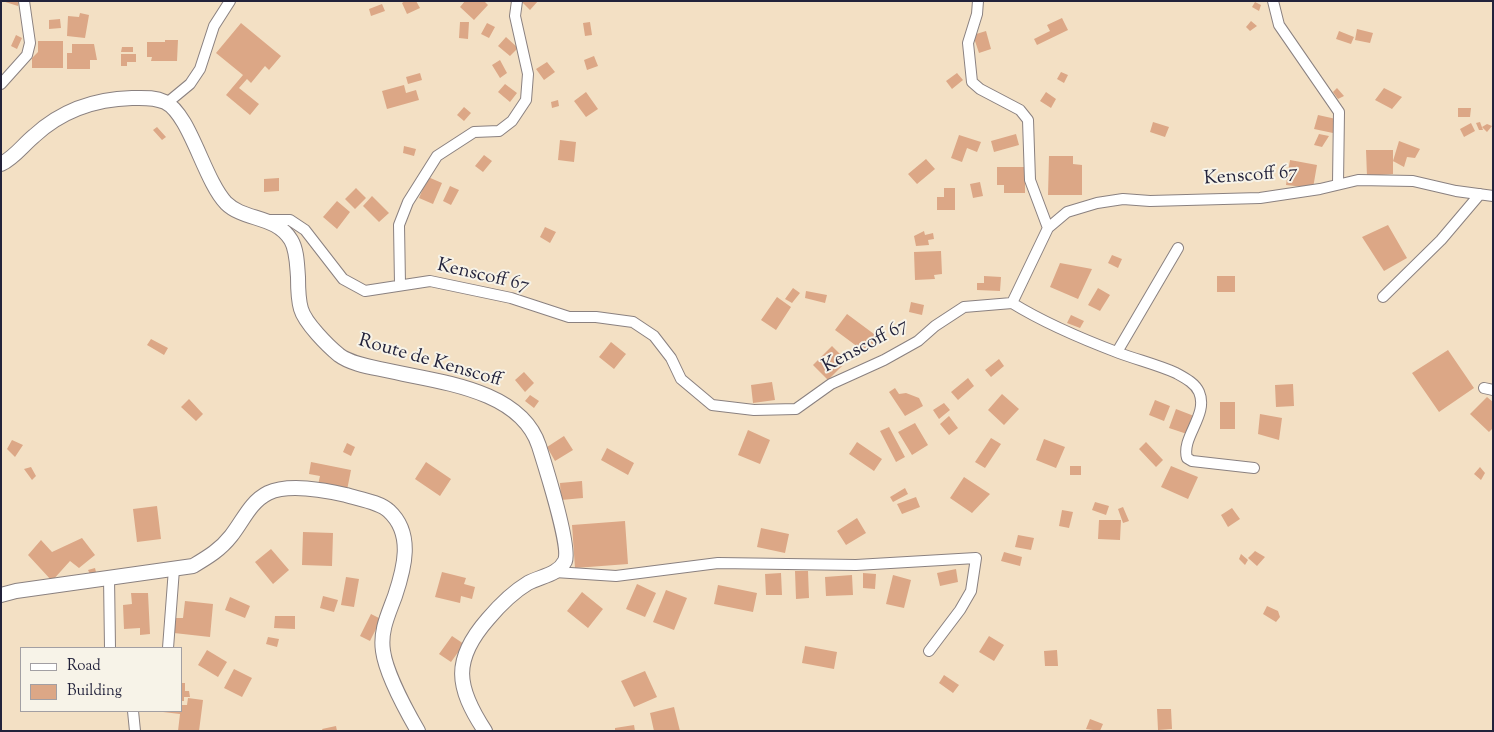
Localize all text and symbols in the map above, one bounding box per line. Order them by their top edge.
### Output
street label: Kenscoff 67 [1203,162,1299,192]
street label: Kenscoff 67 [435,255,531,299]
street label: Kenscoff 67 [819,315,913,379]
street label: Route de Kenscoff [356,331,504,393]
legend [20,647,182,712]
text: Road [67,656,101,677]
text: Building [67,681,122,702]

